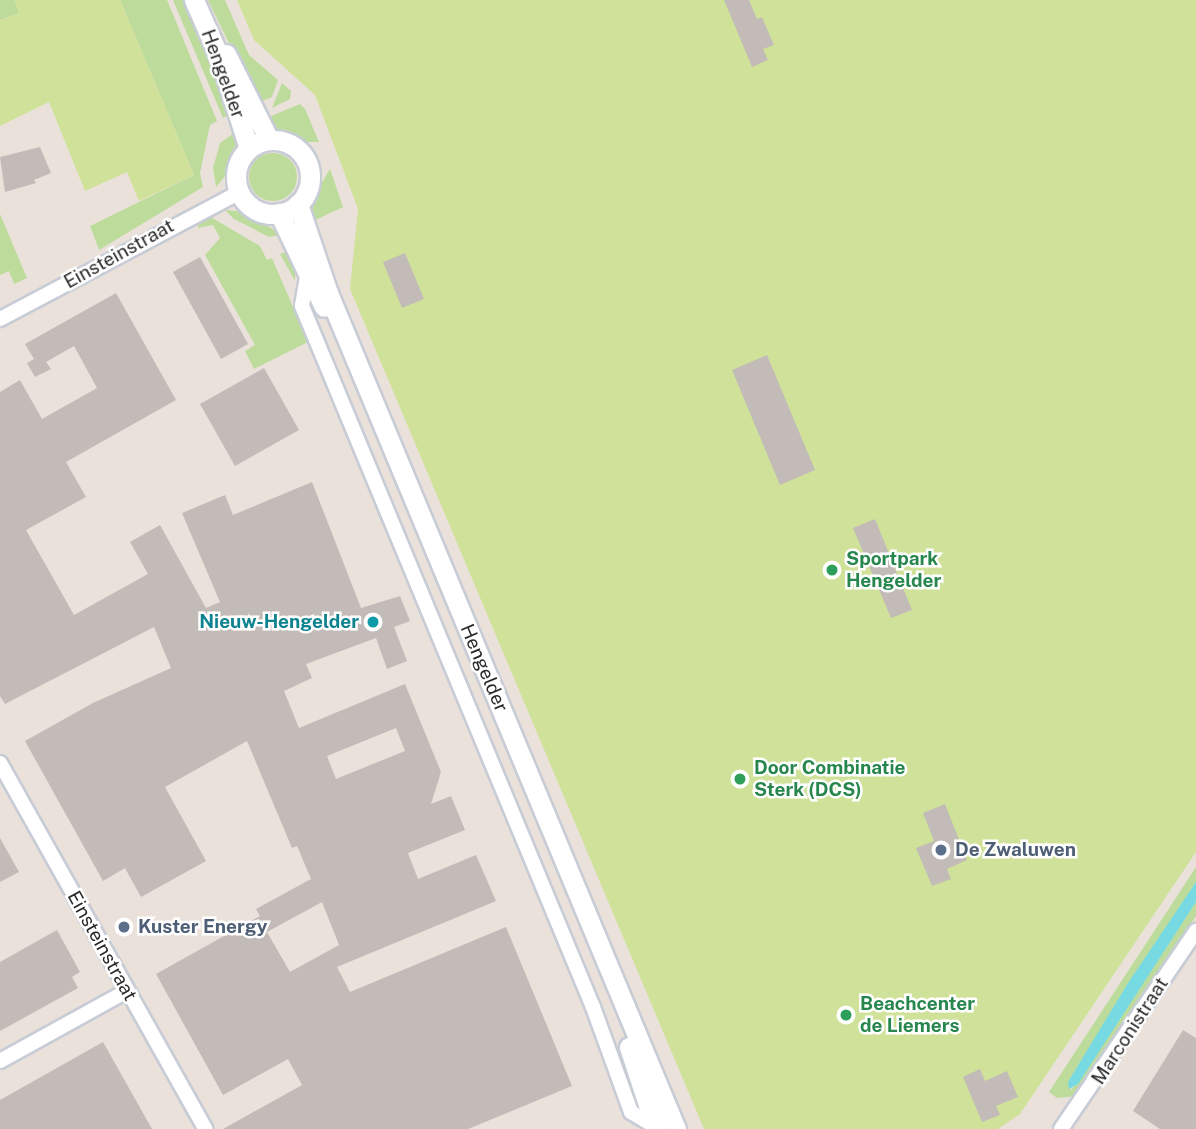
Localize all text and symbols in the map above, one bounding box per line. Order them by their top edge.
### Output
street label: Hengelder [196,26,250,122]
street label: Einsteinstraat [60,214,178,294]
place label: Sportpark Hengelder [846,548,941,592]
marker: Sportpark Hengelder [824,562,840,578]
place label: Nieuw-Hengelder [199,611,359,633]
marker: Nieuw-Hengelder [365,614,381,630]
street label: Hengelder [455,621,513,715]
place label: Door Combinatie Sterk (DCS) [754,757,906,801]
marker: Door Combinatie Sterk (DCS) [732,771,748,787]
place label: De Zwaluwen [955,839,1076,861]
marker: De Zwaluwen [933,842,949,858]
street label: Einsteinstraat [62,887,142,1005]
place label: Kuster Energy [138,916,268,938]
marker: Kuster Energy [116,919,132,935]
street label: Marconistraat [1087,973,1173,1089]
place label: Beachcenter de Liemers [860,993,975,1037]
marker: Beachcenter de Liemers [838,1007,854,1023]

